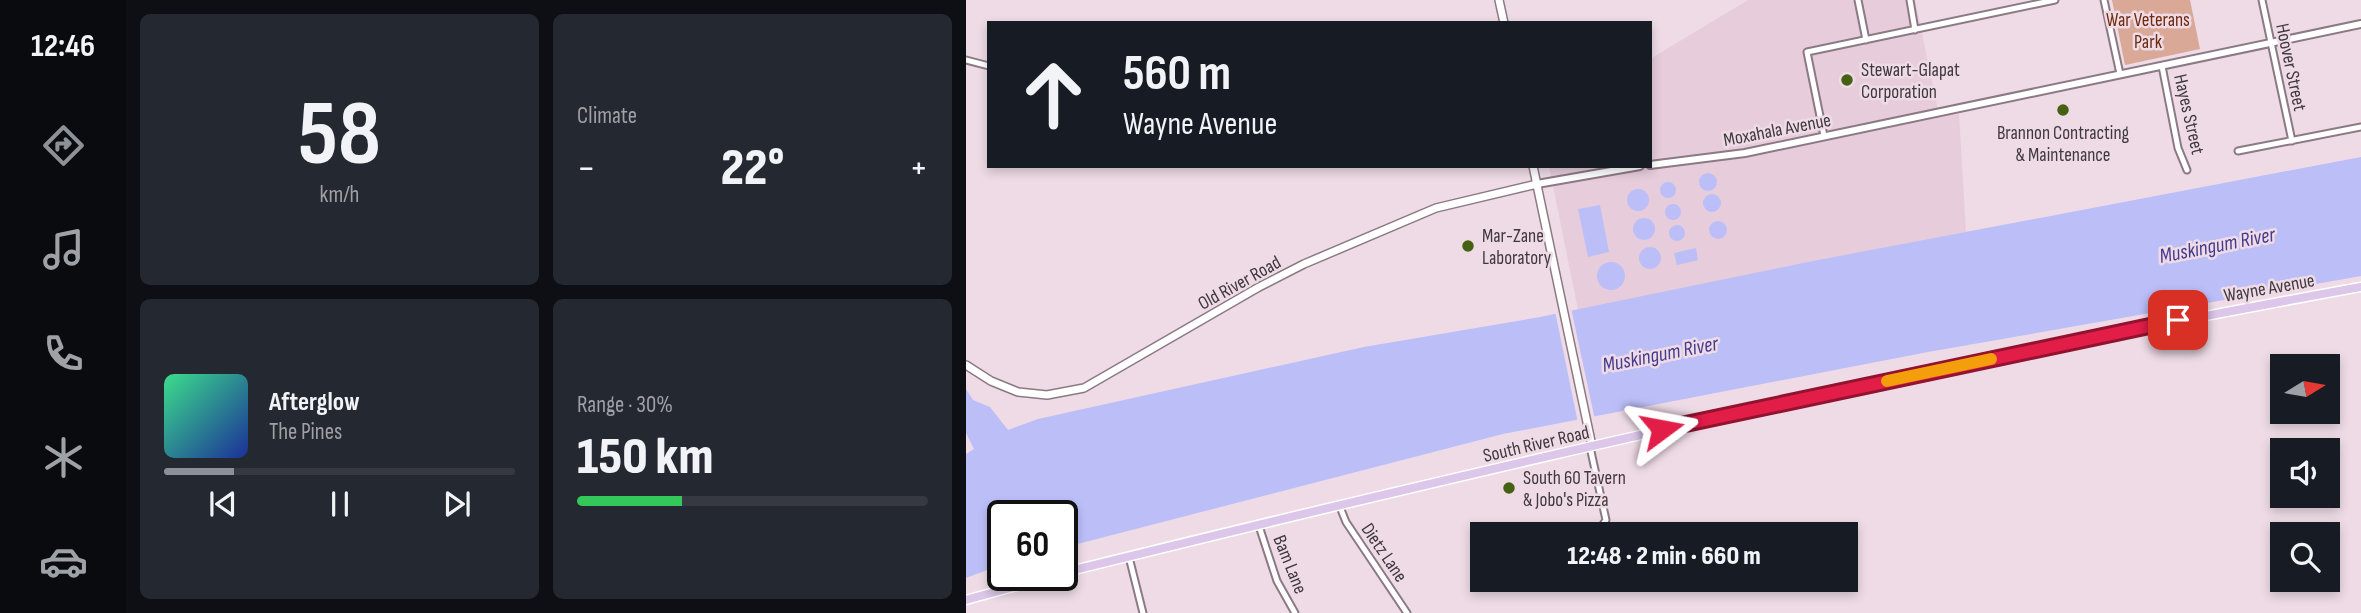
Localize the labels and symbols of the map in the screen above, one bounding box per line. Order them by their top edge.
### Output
park label: War Veterans Park [2106,9,2190,54]
street label: Hoover Street [2270,22,2311,113]
place label: Stewart-Glapat Corporation [1861,59,1960,104]
marker: Stewart-Glapat Corporation [1839,72,1855,88]
street label: Hayes Street [2168,72,2209,157]
marker: Brannon Contracting & Maintenance [2055,102,2071,118]
street label: Moxahala Avenue [1722,109,1833,152]
place label: Brannon Contracting & Maintenance [1997,122,2130,167]
water label: Muskingum River [2157,222,2278,269]
place label: Mar-Zane Laboratory [1482,225,1552,270]
marker: Mar-Zane Laboratory [1460,238,1476,254]
street label: Old River Road [1194,251,1285,315]
street label: Wayne Avenue [2222,269,2316,308]
pin [2148,290,2208,350]
water label: Muskingum River [1600,331,1721,378]
north arrow [2270,354,2340,424]
position arrow [1625,392,1699,466]
street label: South River Road [1481,421,1592,468]
place label: South 60 Tavern & Jobo's Pizza [1523,467,1626,512]
marker: South 60 Tavern & Jobo's Pizza [1501,480,1517,496]
speed limit sign: 60 [987,500,1078,591]
street label: Dietz Lane [1356,519,1412,587]
street label: Bam Lane [1267,532,1312,597]

